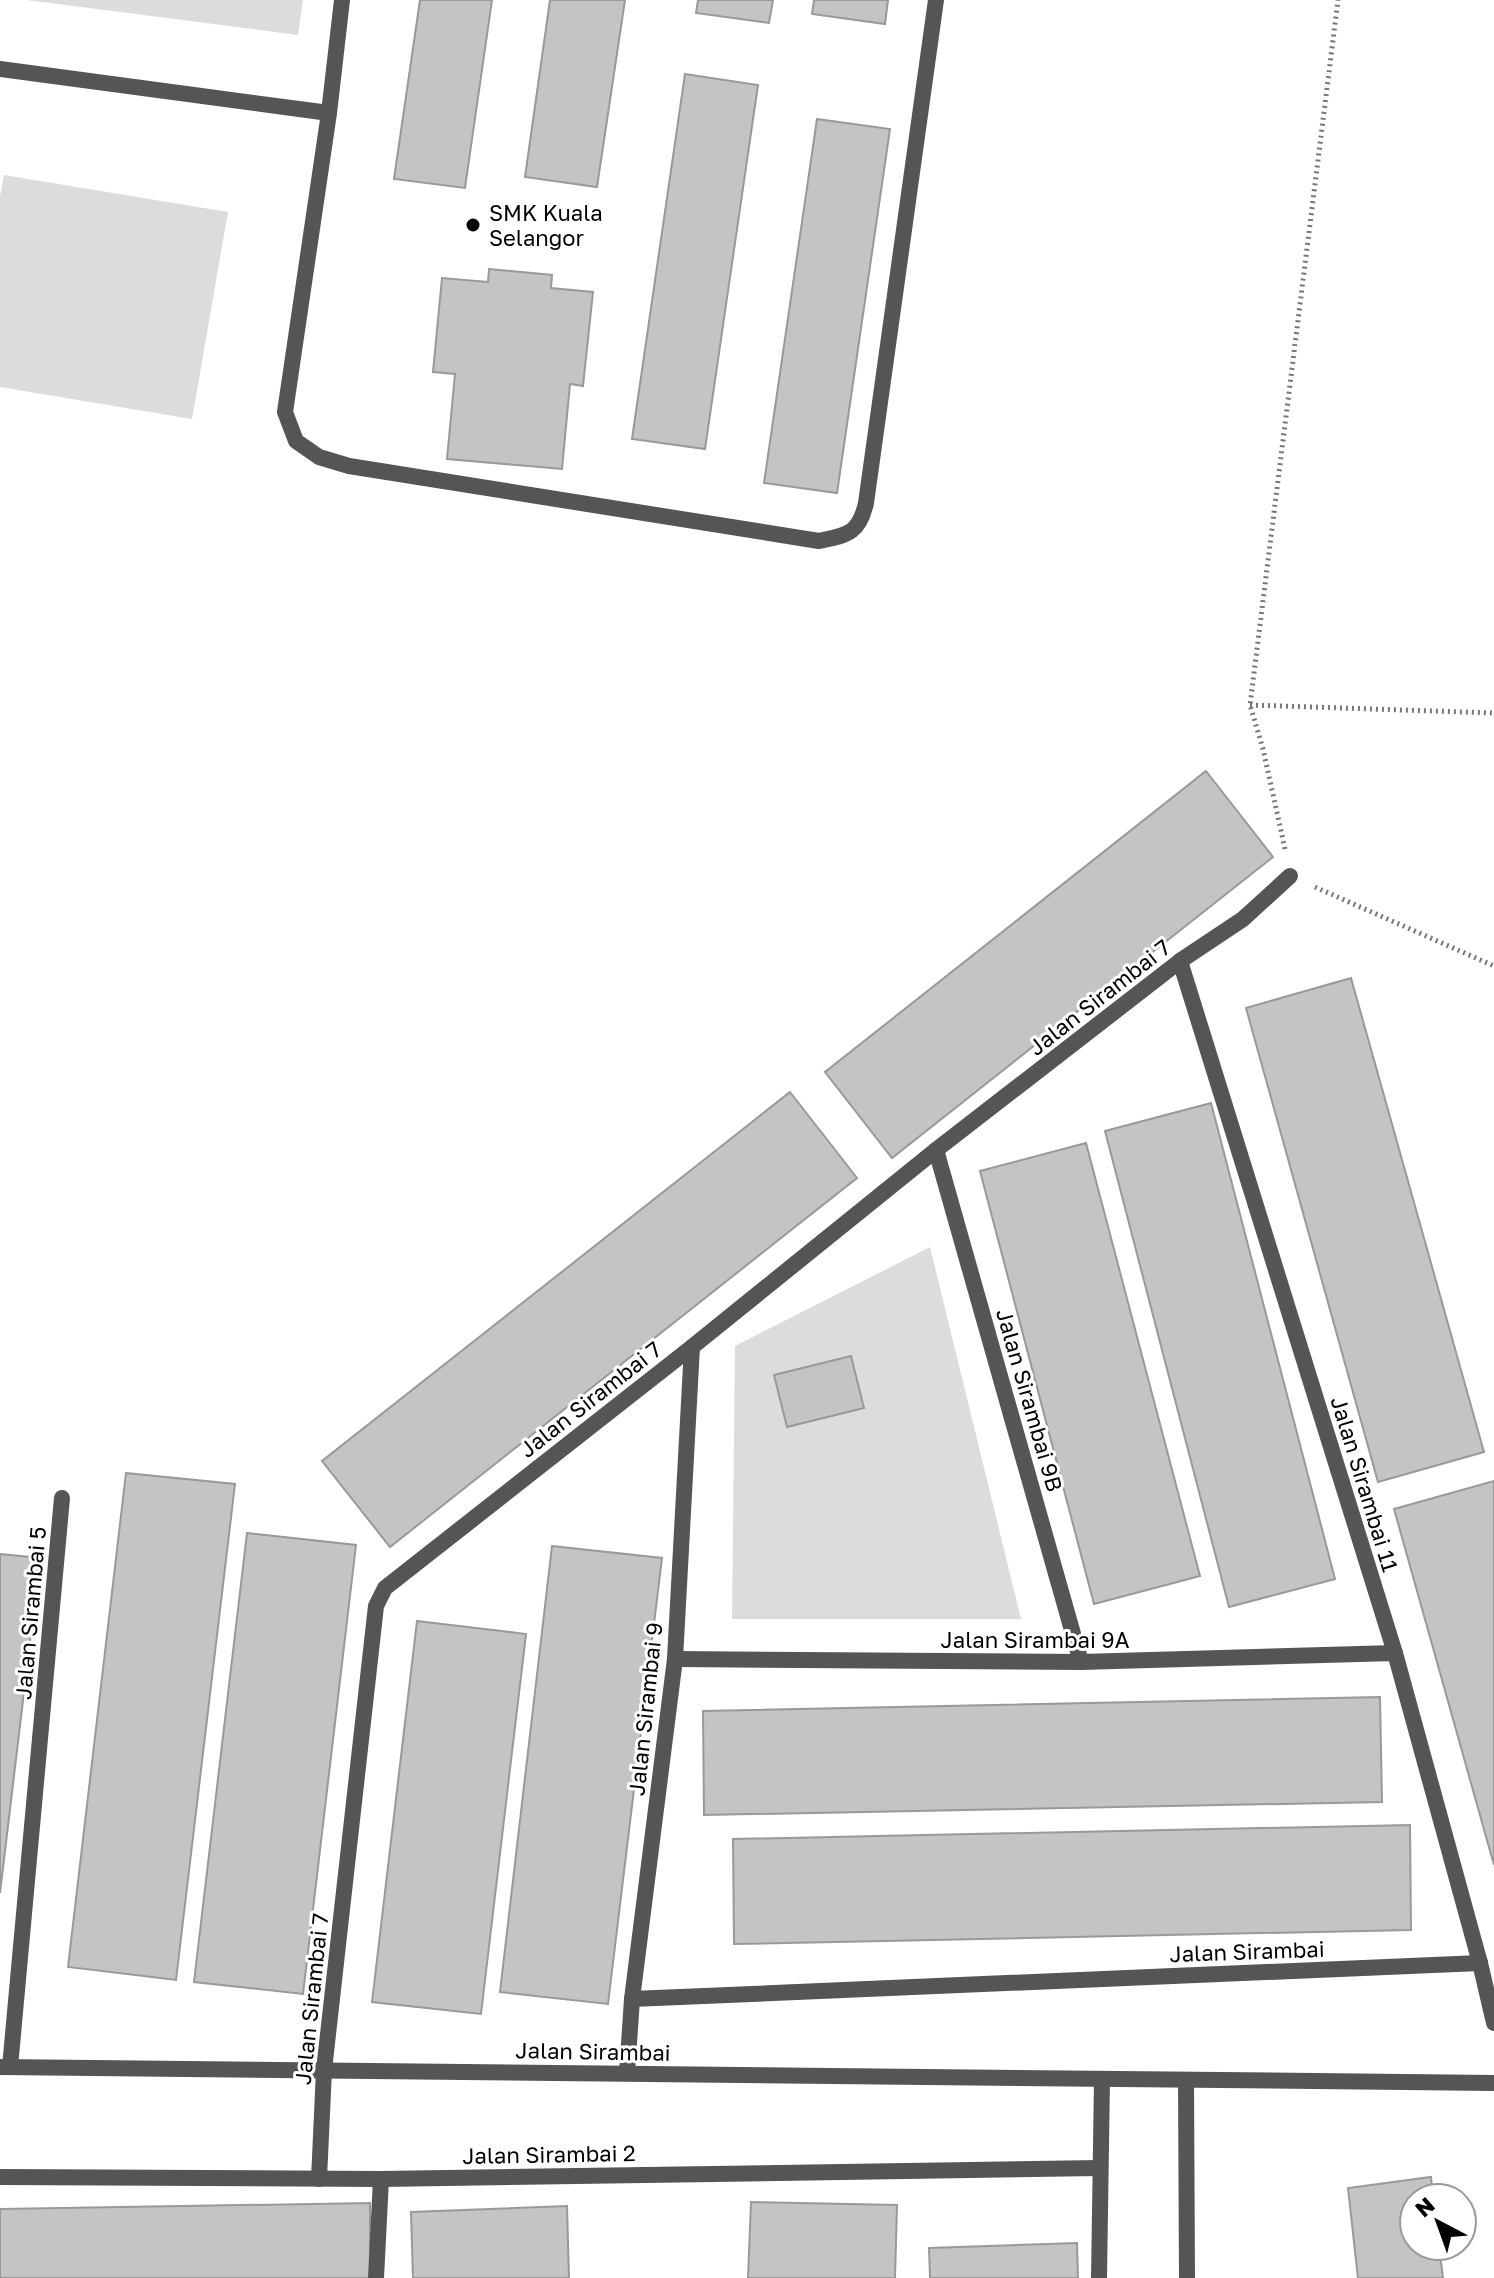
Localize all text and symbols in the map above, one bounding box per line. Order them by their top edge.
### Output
place label: SMK Kuala Selangor [489,199,603,251]
marker: SMK Kuala Selangor [464,216,482,234]
street label: Jalan Sirambai 7 [1023,933,1175,1061]
street label: Jalan Sirambai 9B [991,1306,1069,1494]
street label: Jalan Sirambai 7 [514,1335,666,1463]
street label: Jalan Sirambai 11 [1325,1393,1405,1575]
street label: Jalan Sirambai 5 [9,1525,51,1701]
street label: Jalan Sirambai 9 [622,1621,668,1797]
street label: Jalan Sirambai 9A [941,1626,1130,1653]
street label: Jalan Sirambai 7 [289,1912,333,2086]
street label: Jalan Sirambai [1169,1935,1325,1967]
street label: Jalan Sirambai [515,2036,671,2066]
street label: Jalan Sirambai 2 [462,2139,636,2169]
north arrow [1398,2182,1478,2262]
text: N [1409,2191,1440,2222]

